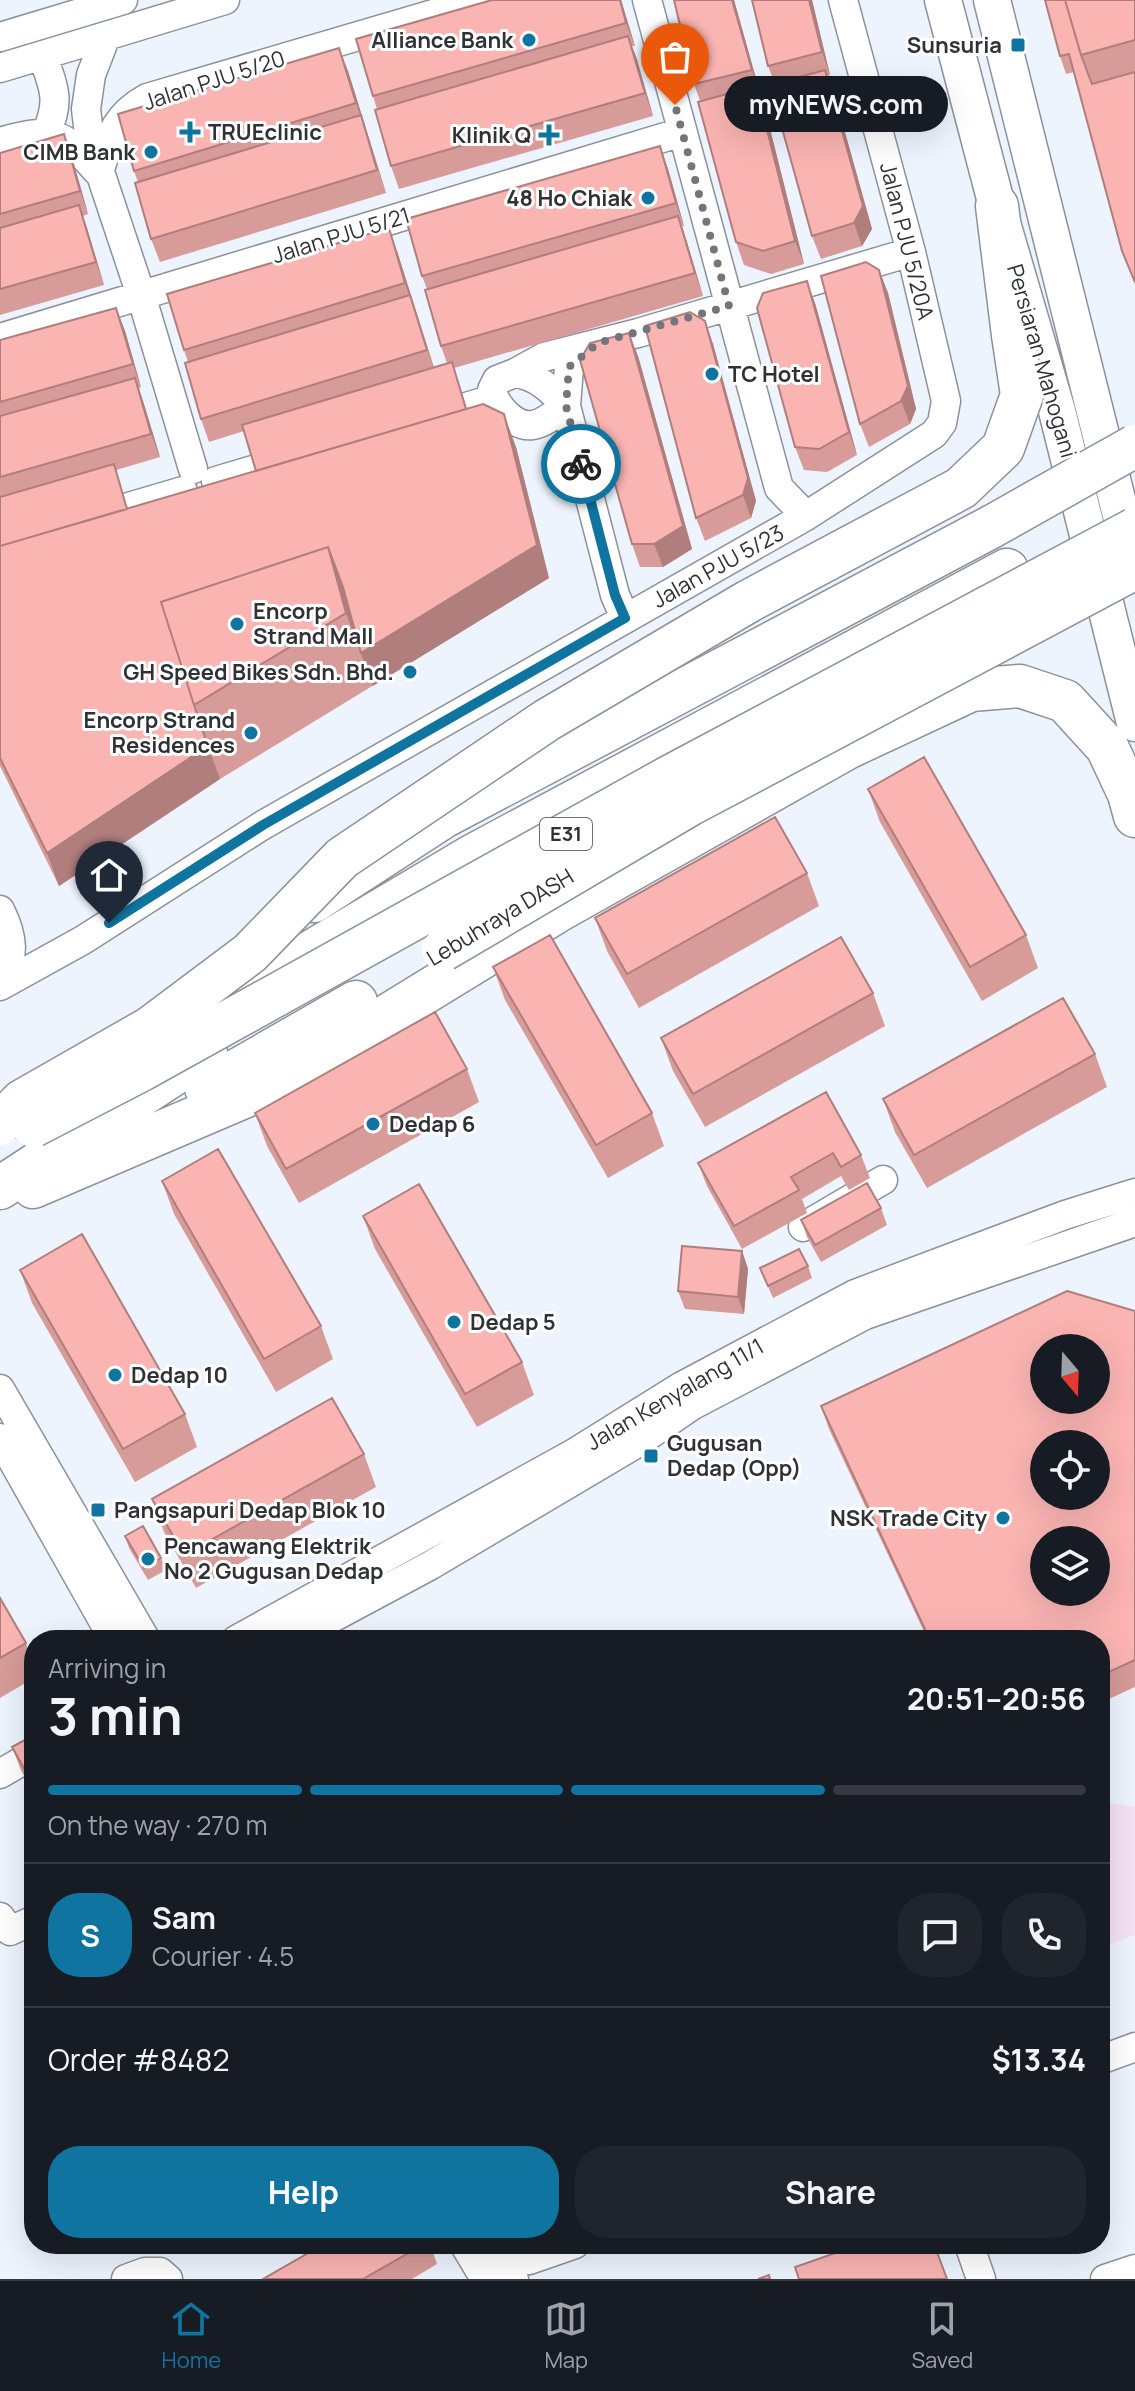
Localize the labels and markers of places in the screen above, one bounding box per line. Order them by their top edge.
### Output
pin [641,23,709,105]
place label: Alliance Bank [371,25,514,55]
place label: Sunsuria [907,30,1002,60]
marker: Alliance Bank [520,31,538,49]
marker: Sunsuria [1009,36,1027,54]
callout: myNEWS.com [723,77,947,133]
place label: TRUEclinic [208,117,322,147]
place label: Klinik Q [452,120,531,150]
marker: TRUEclinic [179,121,201,143]
marker: Klinik Q [538,124,560,146]
place label: CIMB Bank [23,137,136,167]
marker: CIMB Bank [142,143,160,161]
place label: 48 Ho Chiak [506,183,633,213]
marker: 48 Ho Chiak [639,189,657,207]
place label: TC Hotel [728,359,820,389]
marker: TC Hotel [703,365,721,383]
place label: Encorp Strand Mall [253,596,374,651]
marker: Encorp Strand Mall [228,615,246,633]
place label: GH Speed Bikes Sdn. Bhd. [123,657,394,687]
marker: GH Speed Bikes Sdn. Bhd. [401,663,419,681]
place label: Encorp Strand Residences [84,705,235,760]
marker: Encorp Strand Residences [242,724,260,742]
pin [75,841,143,923]
place label: Dedap 6 [389,1109,476,1139]
marker: Dedap 6 [364,1115,382,1133]
place label: Dedap 5 [470,1307,556,1337]
marker: Dedap 5 [445,1313,463,1331]
place label: Dedap 10 [131,1360,228,1390]
marker: Dedap 10 [106,1366,124,1384]
place label: Gugusan Dedap (Opp) [667,1428,801,1483]
marker: Gugusan Dedap (Opp) [642,1447,660,1465]
place label: Pangsapuri Dedap Blok 10 [114,1495,386,1525]
marker: Pangsapuri Dedap Blok 10 [89,1501,107,1519]
place label: NSK Trade City [830,1503,988,1533]
marker: NSK Trade City [994,1509,1012,1527]
place label: Pencawang Elektrik No 2 Gugusan Dedap [164,1531,384,1586]
marker: Pencawang Elektrik No 2 Gugusan Dedap [139,1550,157,1568]

